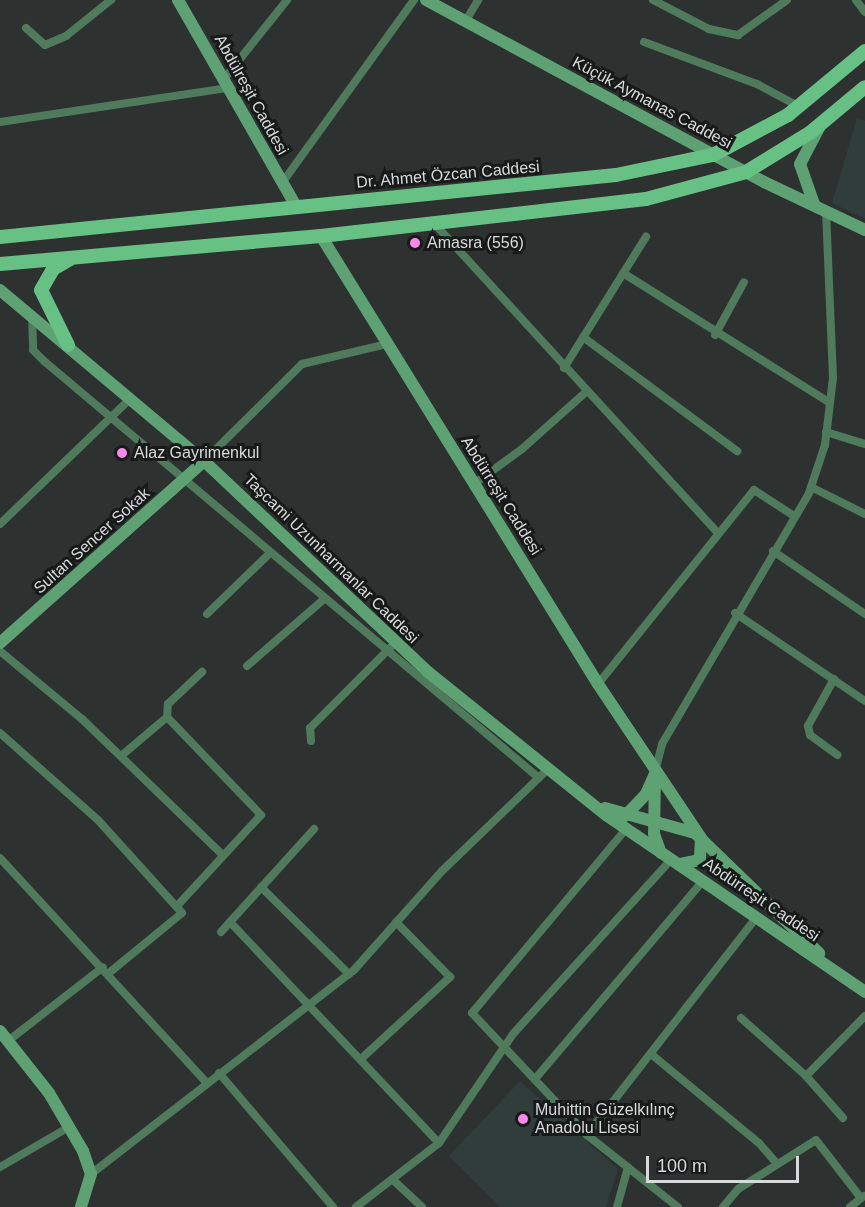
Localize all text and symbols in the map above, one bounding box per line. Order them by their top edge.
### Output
street label: Abdülreşit Caddesi [210,32,292,158]
street label: Küçük Aymanas Caddesi [569,53,735,153]
street label: Dr. Ahmet Özcan Caddesi [355,157,541,193]
place label: Amasra (556) [427,233,524,253]
marker: Amasra (556) [408,236,422,250]
street label: Abdürreşit Caddesi [457,433,545,559]
place label: Alaz Gayrimenkul [134,443,259,463]
marker: Alaz Gayrimenkul [115,446,129,460]
street label: Taşcami Uzunharmanlar Caddesi [240,470,422,648]
street label: Sultan Sencer Sokak [30,484,154,598]
street label: Abdürreşit Caddesi [699,854,823,946]
place label: Muhittin Güzelkılınç Anadolu Lisesi [535,1100,675,1138]
marker: Muhittin Güzelkılınç Anadolu Lisesi [516,1112,530,1126]
scale bar [649,1144,802,1182]
text: 100 m [657,1156,707,1176]

